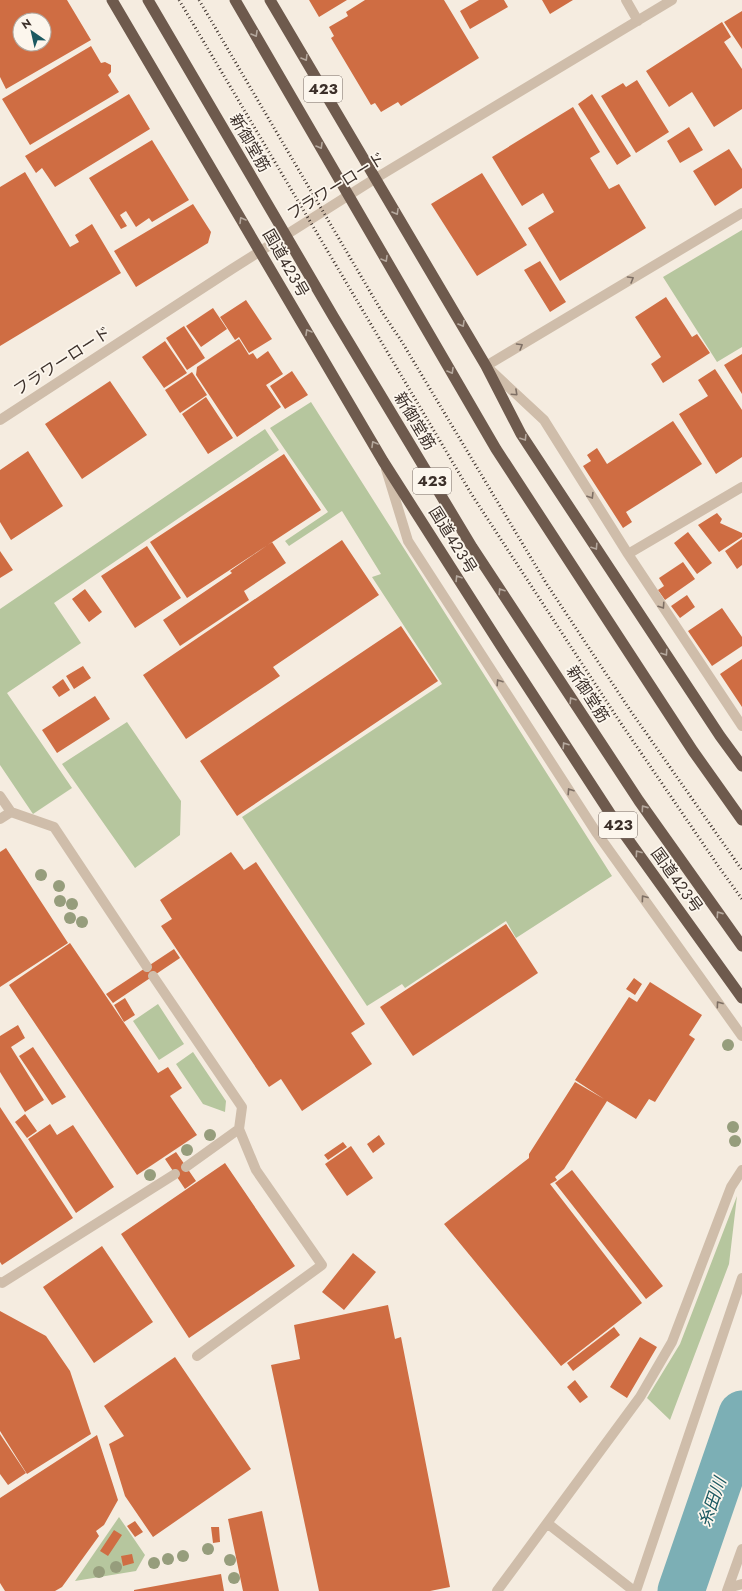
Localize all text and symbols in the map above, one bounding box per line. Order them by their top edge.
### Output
north arrow [12,12,52,52]
text: N [18,15,35,33]
one-way arrow [250,30,257,37]
one-way arrow [300,54,307,61]
road number: 423 [304,76,342,102]
street label: 新御堂筋 [224,110,276,176]
one-way arrow [316,142,323,149]
street label: フラワーロード [282,147,390,225]
one-way arrow [391,208,398,215]
one-way arrow [239,217,247,224]
street label: 国道423号 [257,225,315,301]
one-way arrow [381,255,388,262]
one-way arrow [627,277,634,284]
one-way arrow [457,320,464,327]
street label: フラワーロード [9,321,115,401]
one-way arrow [305,329,312,336]
one-way arrow [516,343,523,350]
one-way arrow [446,367,453,374]
street label: 新御堂筋 [389,388,441,454]
one-way arrow [510,388,518,395]
one-way arrow [520,434,527,441]
one-way arrow [371,441,378,448]
road number: 423 [413,468,451,494]
one-way arrow [587,492,594,499]
street label: 国道423号 [423,502,483,578]
one-way arrow [591,543,598,550]
one-way arrow [455,575,462,582]
one-way arrow [498,588,506,595]
one-way arrow [657,602,665,609]
one-way arrow [660,648,667,655]
street label: 新御堂筋 [561,661,615,727]
one-way arrow [496,679,504,686]
one-way arrow [570,697,577,704]
one-way arrow [562,742,570,749]
one-way arrow [567,788,575,795]
one-way arrow [641,805,649,812]
road number: 423 [599,812,637,838]
street label: 国道423号 [646,843,708,917]
one-way arrow [636,850,643,857]
one-way arrow [642,896,649,903]
one-way arrow [716,911,724,918]
one-way arrow [716,1001,724,1008]
water label: 糸田川 [692,1472,732,1530]

